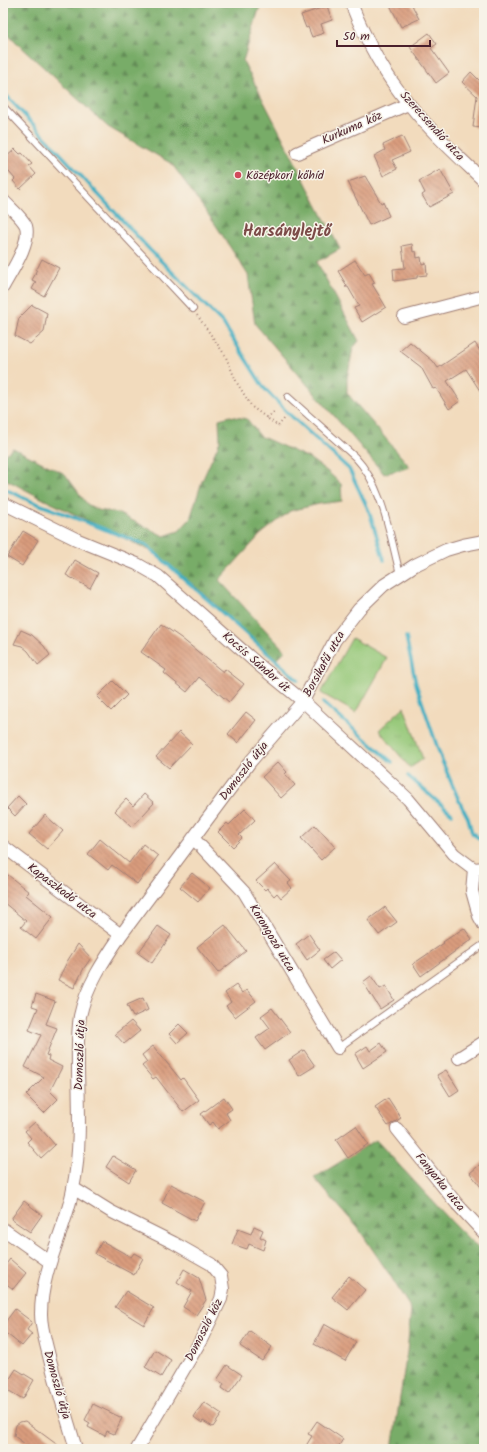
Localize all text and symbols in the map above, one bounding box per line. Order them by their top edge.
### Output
scale bar [337,22,430,48]
text: 50 m [343,27,370,46]
street label: Szerecsendió utca [395,87,469,166]
street label: Kurkuma köz [319,106,385,150]
place label: Középkori kőhíd [246,166,325,185]
marker: Középkori kőhíd [233,170,243,180]
district label: Harsánylejtő [243,219,333,244]
street label: Kocsis Sándor út [218,627,294,697]
street label: Borsikafű utca [298,627,350,700]
street label: Domoszló útja [215,737,274,805]
street label: Kapaszkodó utca [23,858,101,924]
street label: Korongozó utca [244,900,300,976]
street label: Domoszló útja [69,1019,91,1091]
street label: Fanyarka utca [410,1148,470,1216]
street label: Domoszló köz [180,1295,228,1365]
street label: Domoszló útja [38,1348,76,1422]

